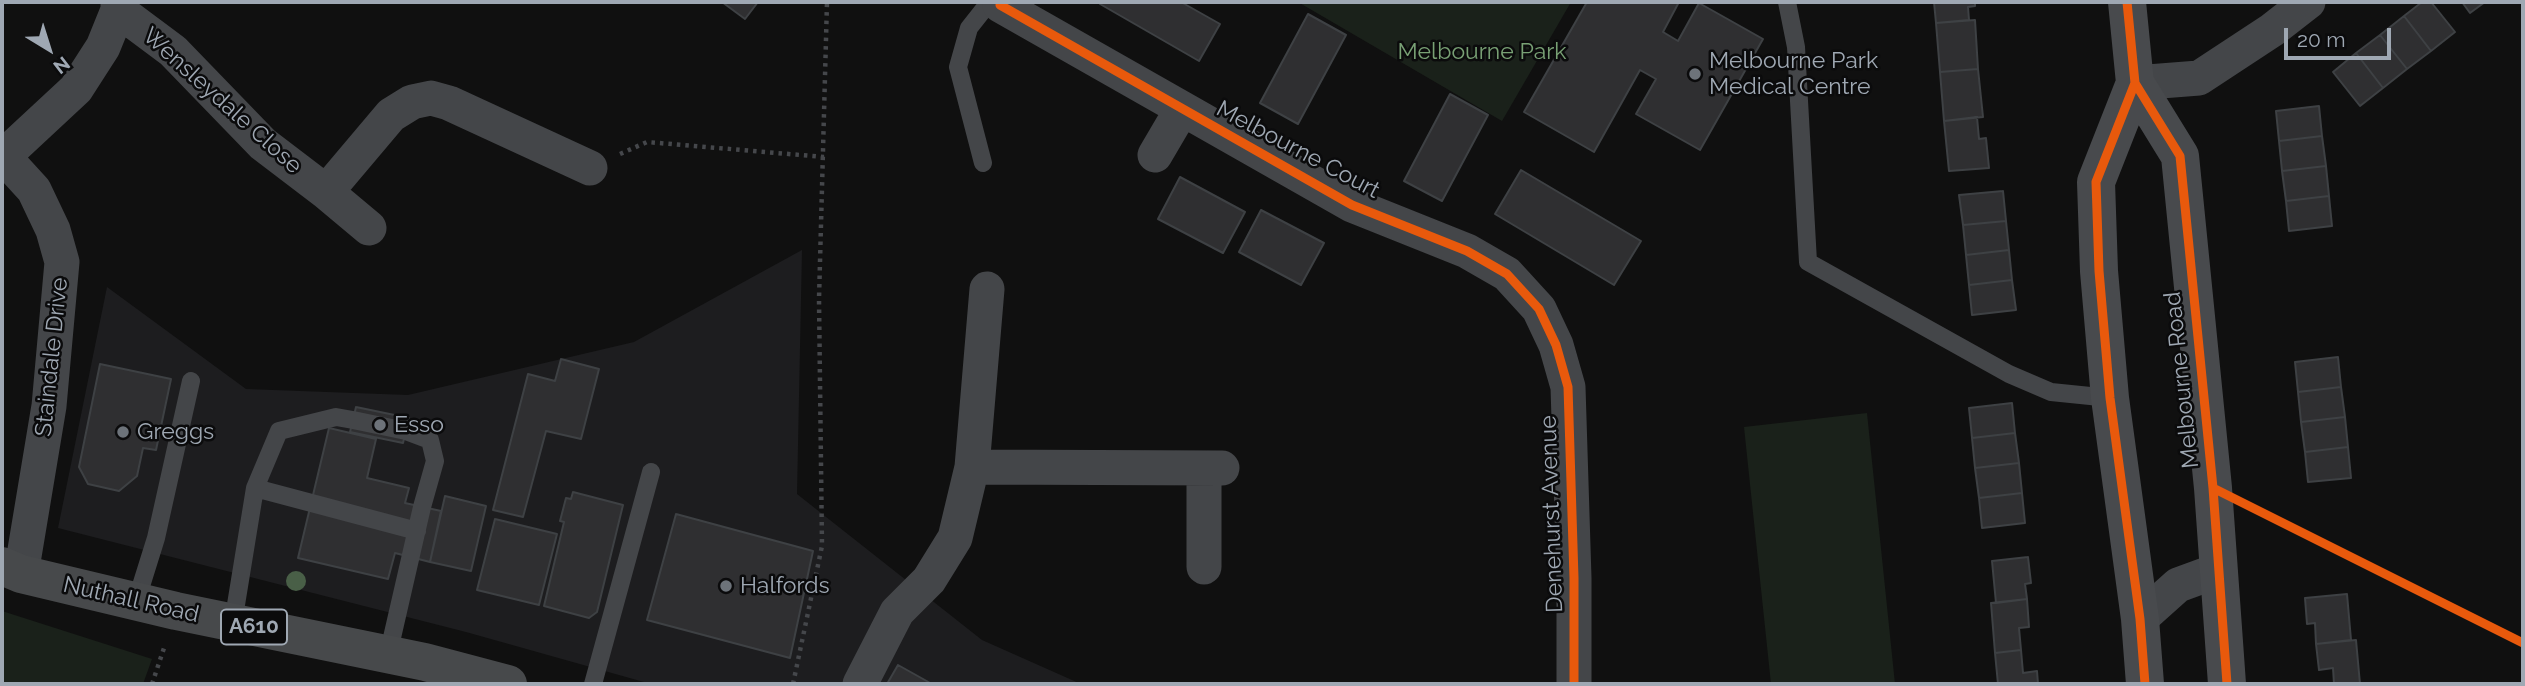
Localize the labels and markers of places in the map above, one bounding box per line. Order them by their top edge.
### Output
place label: Melbourne Park Medical Centre [1709,47,1878,101]
marker: Melbourne Park Medical Centre [1687,66,1703,82]
place label: Esso [394,411,444,439]
marker: Esso [372,417,388,433]
place label: Greggs [137,418,214,446]
marker: Greggs [115,424,131,440]
place label: Halfords [740,572,830,600]
marker: Halfords [718,578,734,594]

